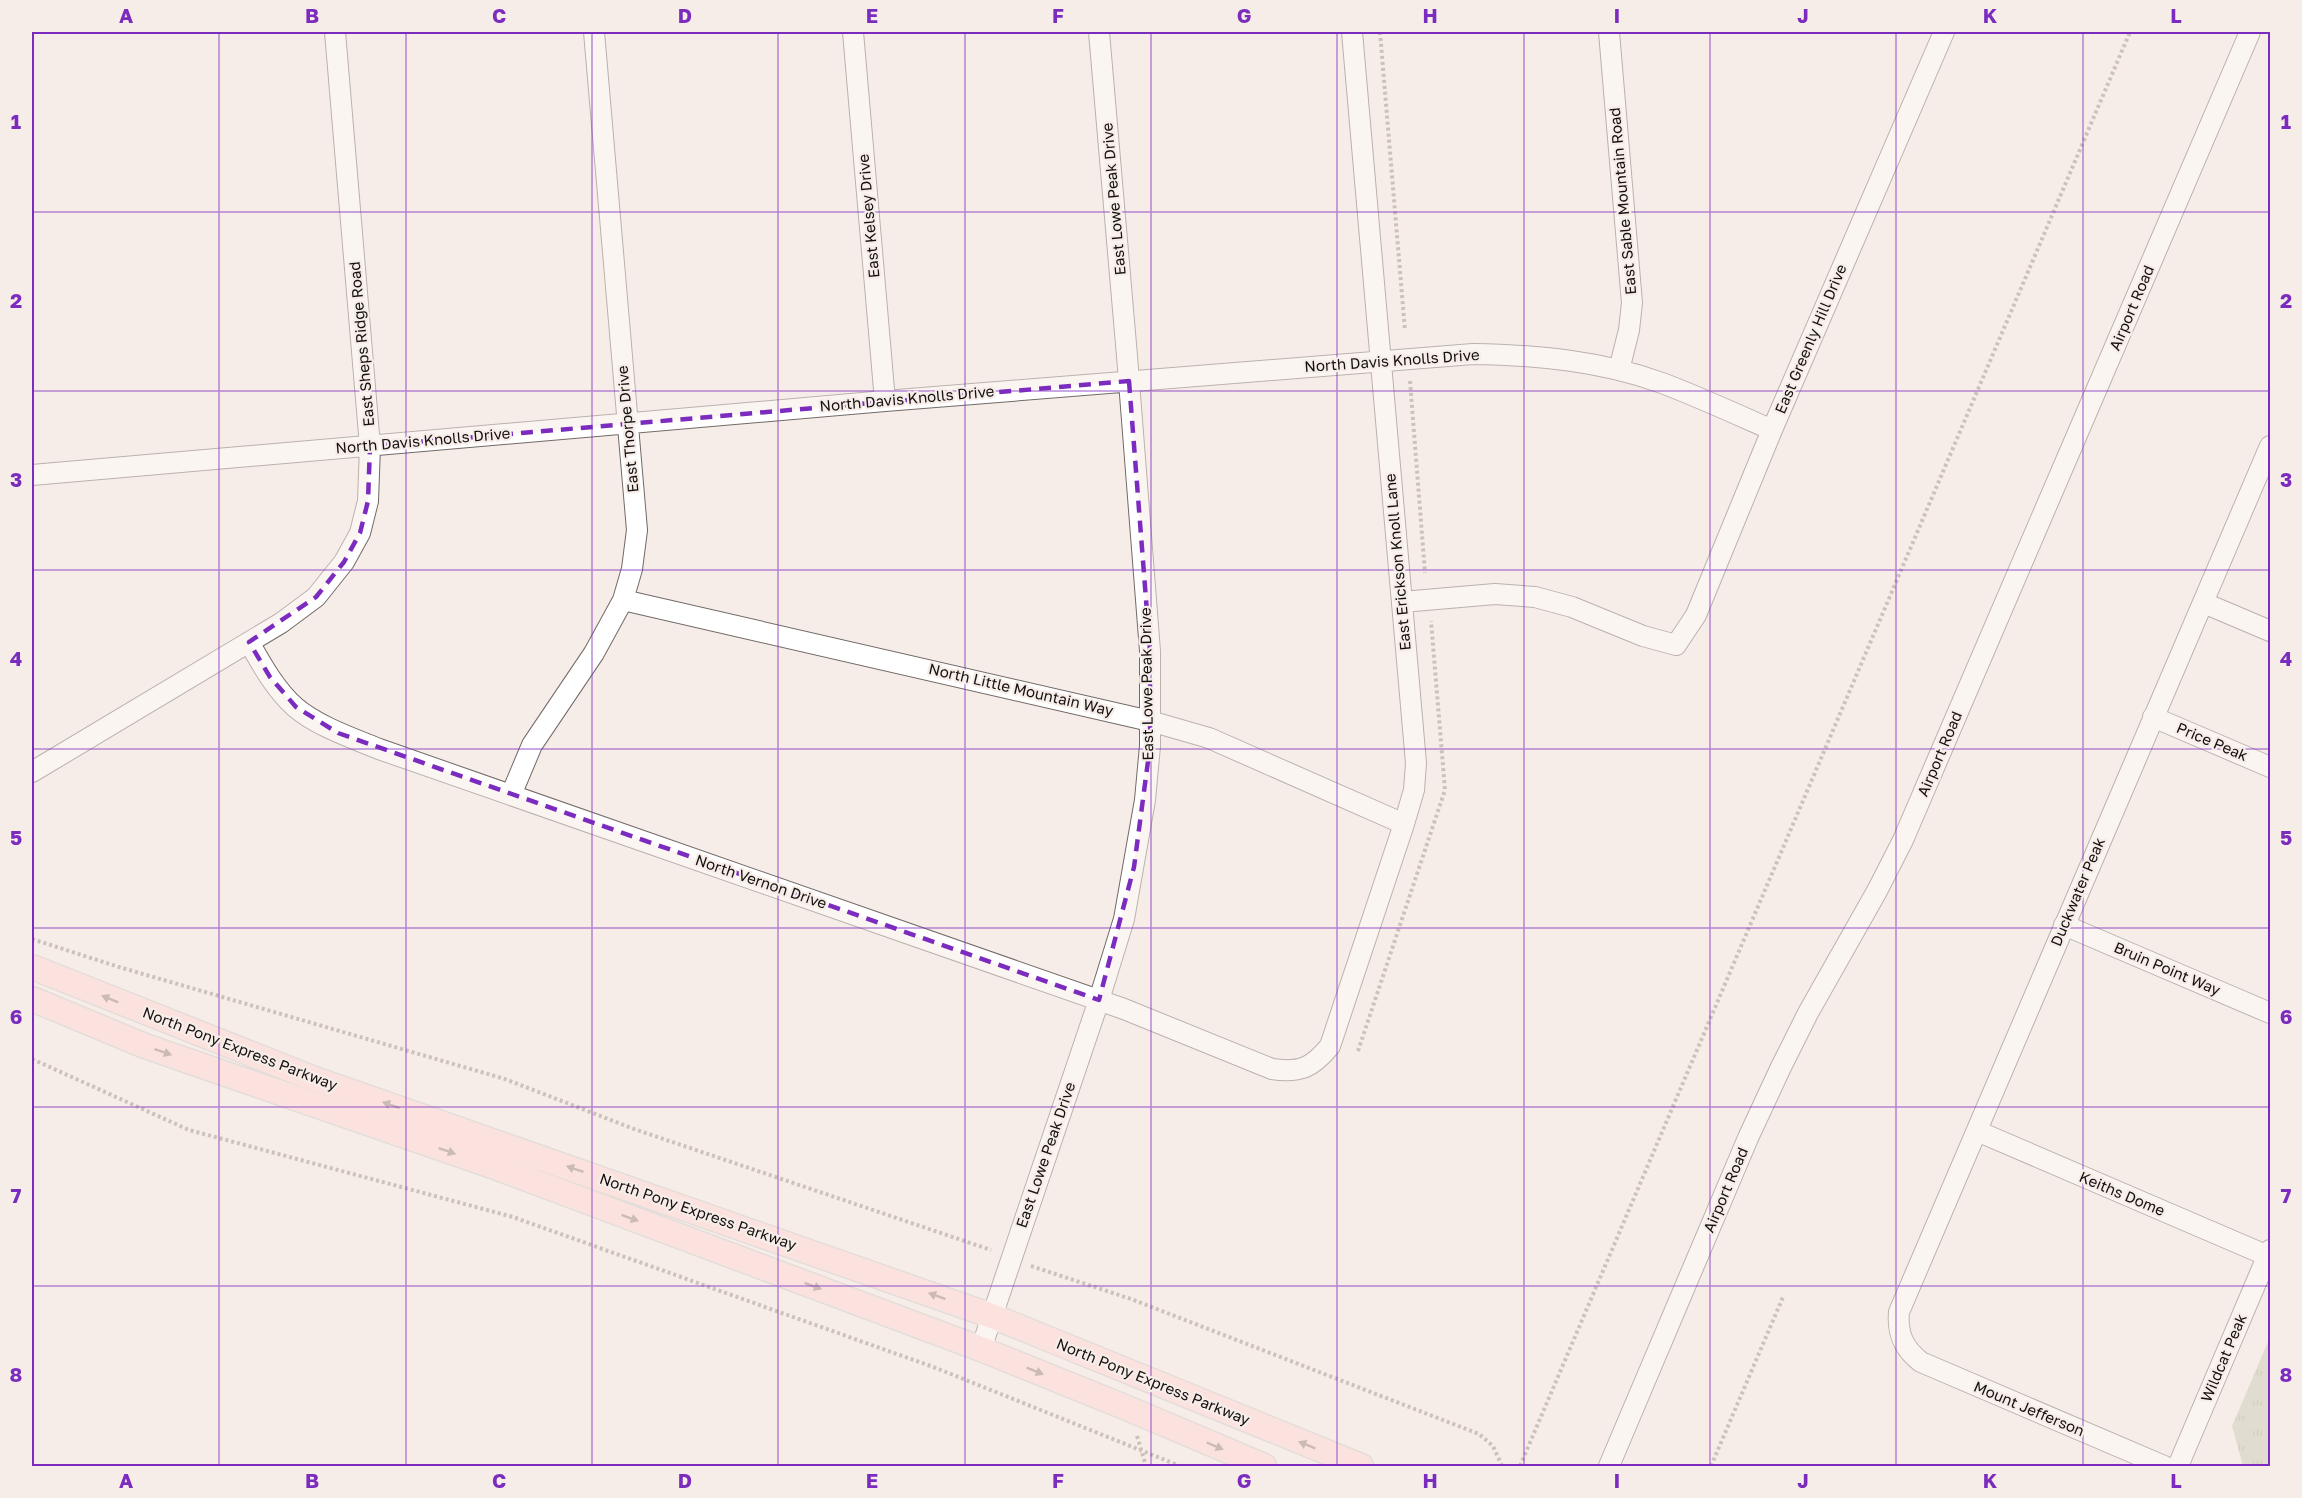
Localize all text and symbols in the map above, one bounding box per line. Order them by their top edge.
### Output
text: A [119,3,133,27]
text: B [305,3,319,27]
text: C [492,3,506,27]
text: D [678,3,692,27]
text: E [866,3,878,27]
text: F [1052,3,1064,27]
text: G [1237,3,1251,27]
text: H [1422,3,1438,27]
text: I [1614,3,1620,27]
text: J [1797,3,1809,27]
text: K [1983,3,1998,27]
text: L [2170,3,2182,27]
street label: East Sable Mountain Road [1605,107,1639,295]
text: 1 [11,109,21,133]
text: 1 [2281,109,2291,133]
street label: East Lowe Peak Drive [1097,122,1129,276]
street label: East Kelsey Drive [854,153,882,279]
street label: East Sheps Ridge Road [345,261,377,427]
street label: East Greenly Hill Drive [1770,261,1850,416]
street label: Airport Road [2105,262,2157,353]
text: 2 [10,288,22,312]
text: 2 [2280,288,2292,312]
street label: North Davis Knolls Drive [1304,345,1480,375]
street label: East Thorpe Drive [612,365,642,493]
street label: North Davis Knolls Drive [819,381,995,415]
street label: North Davis Knolls Drive [335,423,511,457]
text: 3 [10,467,22,491]
text: 3 [2280,467,2292,491]
street label: East Erickson Knoll Lane [1380,472,1414,651]
street label: East Lowe Peak Drive [1136,607,1156,761]
text: 4 [10,646,22,670]
text: 4 [2280,646,2292,670]
street label: North Little Mountain Way [927,659,1116,719]
street label: Airport Road [1913,708,1965,799]
street label: Price Peak [2174,718,2251,764]
text: 5 [10,825,22,849]
text: 5 [2280,825,2292,849]
street label: Duckwater Peak [2046,834,2108,949]
street label: North Vernon Drive [693,850,830,912]
street label: Bruin Point Way [2111,938,2224,999]
one-way arrow [101,994,119,1003]
street label: North Pony Express Parkway [141,1003,341,1094]
text: 6 [10,1004,22,1028]
text: 6 [2280,1004,2292,1028]
one-way arrow [155,1048,173,1058]
street label: East Lowe Peak Drive [1012,1079,1079,1230]
one-way arrow [382,1099,400,1109]
street label: Airport Road [1699,1144,1751,1235]
one-way arrow [438,1146,456,1156]
one-way arrow [566,1163,584,1173]
street label: Keiths Dome [2077,1167,2168,1219]
street label: North Pony Express Parkway [598,1169,800,1253]
text: 7 [11,1183,22,1207]
text: 7 [2281,1183,2292,1207]
one-way arrow [621,1213,639,1223]
one-way arrow [804,1281,822,1291]
one-way arrow [928,1290,946,1300]
street label: Wildcat Peak [2196,1310,2250,1404]
street label: North Pony Express Parkway [1054,1334,1253,1428]
text: 8 [10,1362,22,1386]
text: 8 [2280,1362,2292,1386]
one-way arrow [1026,1367,1044,1376]
street label: Mount Jefferson [1971,1377,2087,1439]
one-way arrow [1298,1439,1316,1449]
one-way arrow [1206,1441,1224,1451]
text: A [119,1468,133,1492]
text: B [305,1468,319,1492]
text: C [492,1468,506,1492]
text: D [678,1468,692,1492]
text: E [866,1468,878,1492]
text: F [1052,1468,1064,1492]
text: G [1237,1468,1251,1492]
text: H [1422,1468,1438,1492]
text: I [1614,1468,1620,1492]
text: J [1797,1468,1809,1492]
text: K [1983,1468,1998,1492]
text: L [2170,1468,2182,1492]

